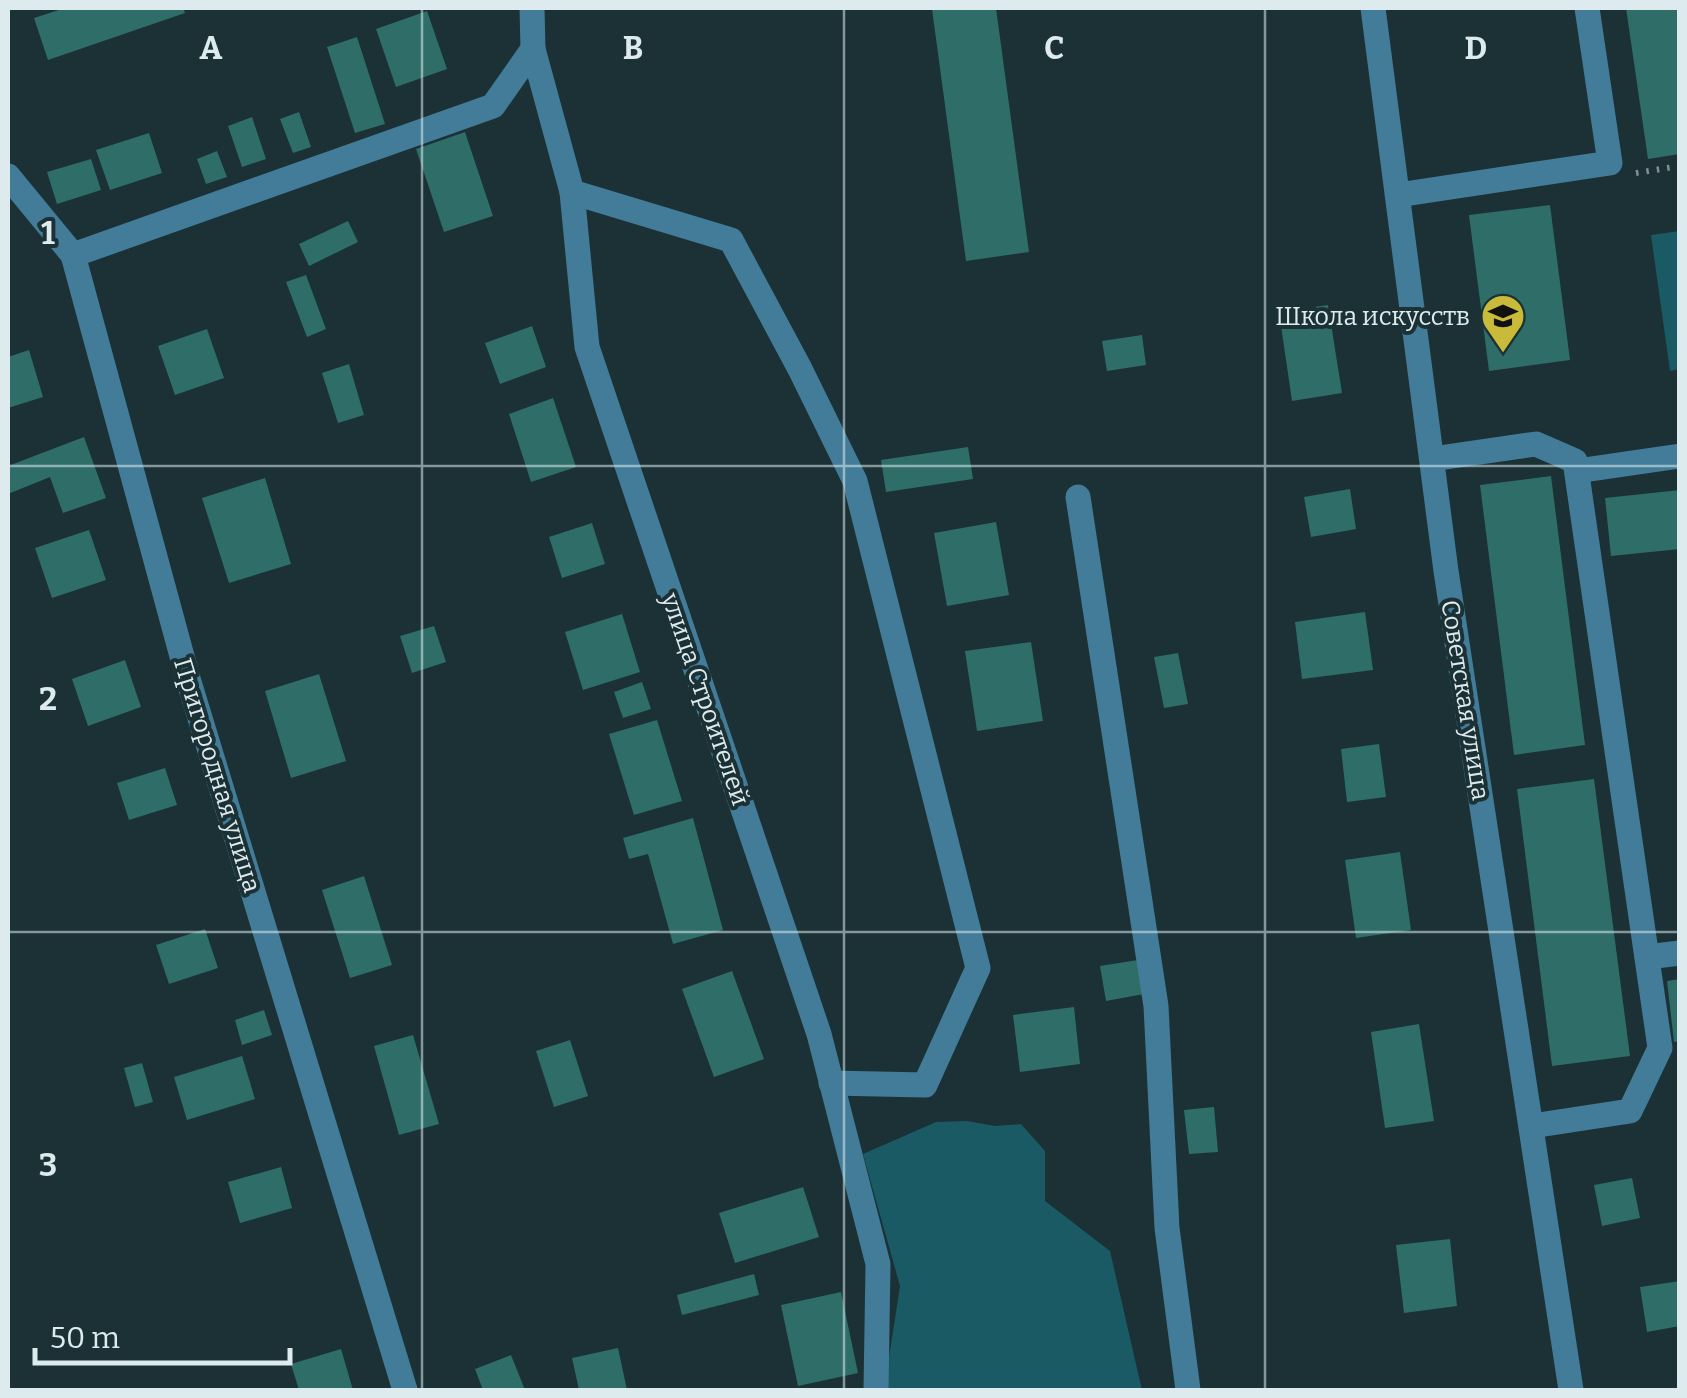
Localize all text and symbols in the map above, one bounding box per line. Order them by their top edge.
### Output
text: A [200,29,223,67]
text: B [623,29,643,67]
text: C [1044,29,1064,67]
text: D [1465,29,1487,67]
text: 1 [41,214,55,252]
school or university icon: Школа искусств [1480,293,1526,354]
place label: Школа искусств [1275,302,1470,332]
street label: улица Строителей [654,588,755,810]
street label: Советская улица [1434,598,1496,803]
street label: Пригородная улица [167,655,267,896]
text: 2 [39,680,57,718]
text: 3 [39,1146,57,1184]
scale bar [35,1303,290,1365]
text: 50 m [50,1320,120,1356]

